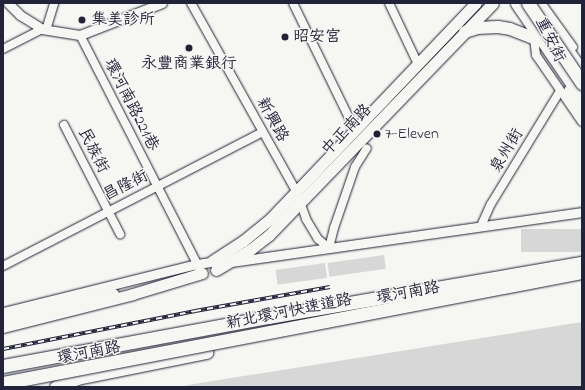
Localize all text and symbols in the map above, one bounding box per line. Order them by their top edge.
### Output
place label: 集美診所 [91,10,155,30]
marker: 集美診所 [76,14,88,26]
street label: 重安街 [531,14,569,66]
place label: 昭安宮 [293,27,341,47]
marker: 昭安宮 [280,32,290,42]
marker: 永豐商業銀行 [184,43,194,53]
place label: 永豐商業銀行 [141,54,237,74]
street label: 環河南路221巷 [100,56,162,154]
street label: 新興路 [252,94,292,146]
street label: 中正南路 [318,100,376,160]
place label: 7-Eleven [385,124,439,144]
street label: 民族街 [74,125,112,177]
street label: 泉州街 [486,125,528,177]
marker: 7-Eleven [372,129,382,139]
street label: 昌隆街 [100,167,152,205]
street label: 環河南路 [375,278,441,308]
street label: 新北環河快速道路 [224,290,354,334]
street label: 環河南路 [56,337,122,369]

